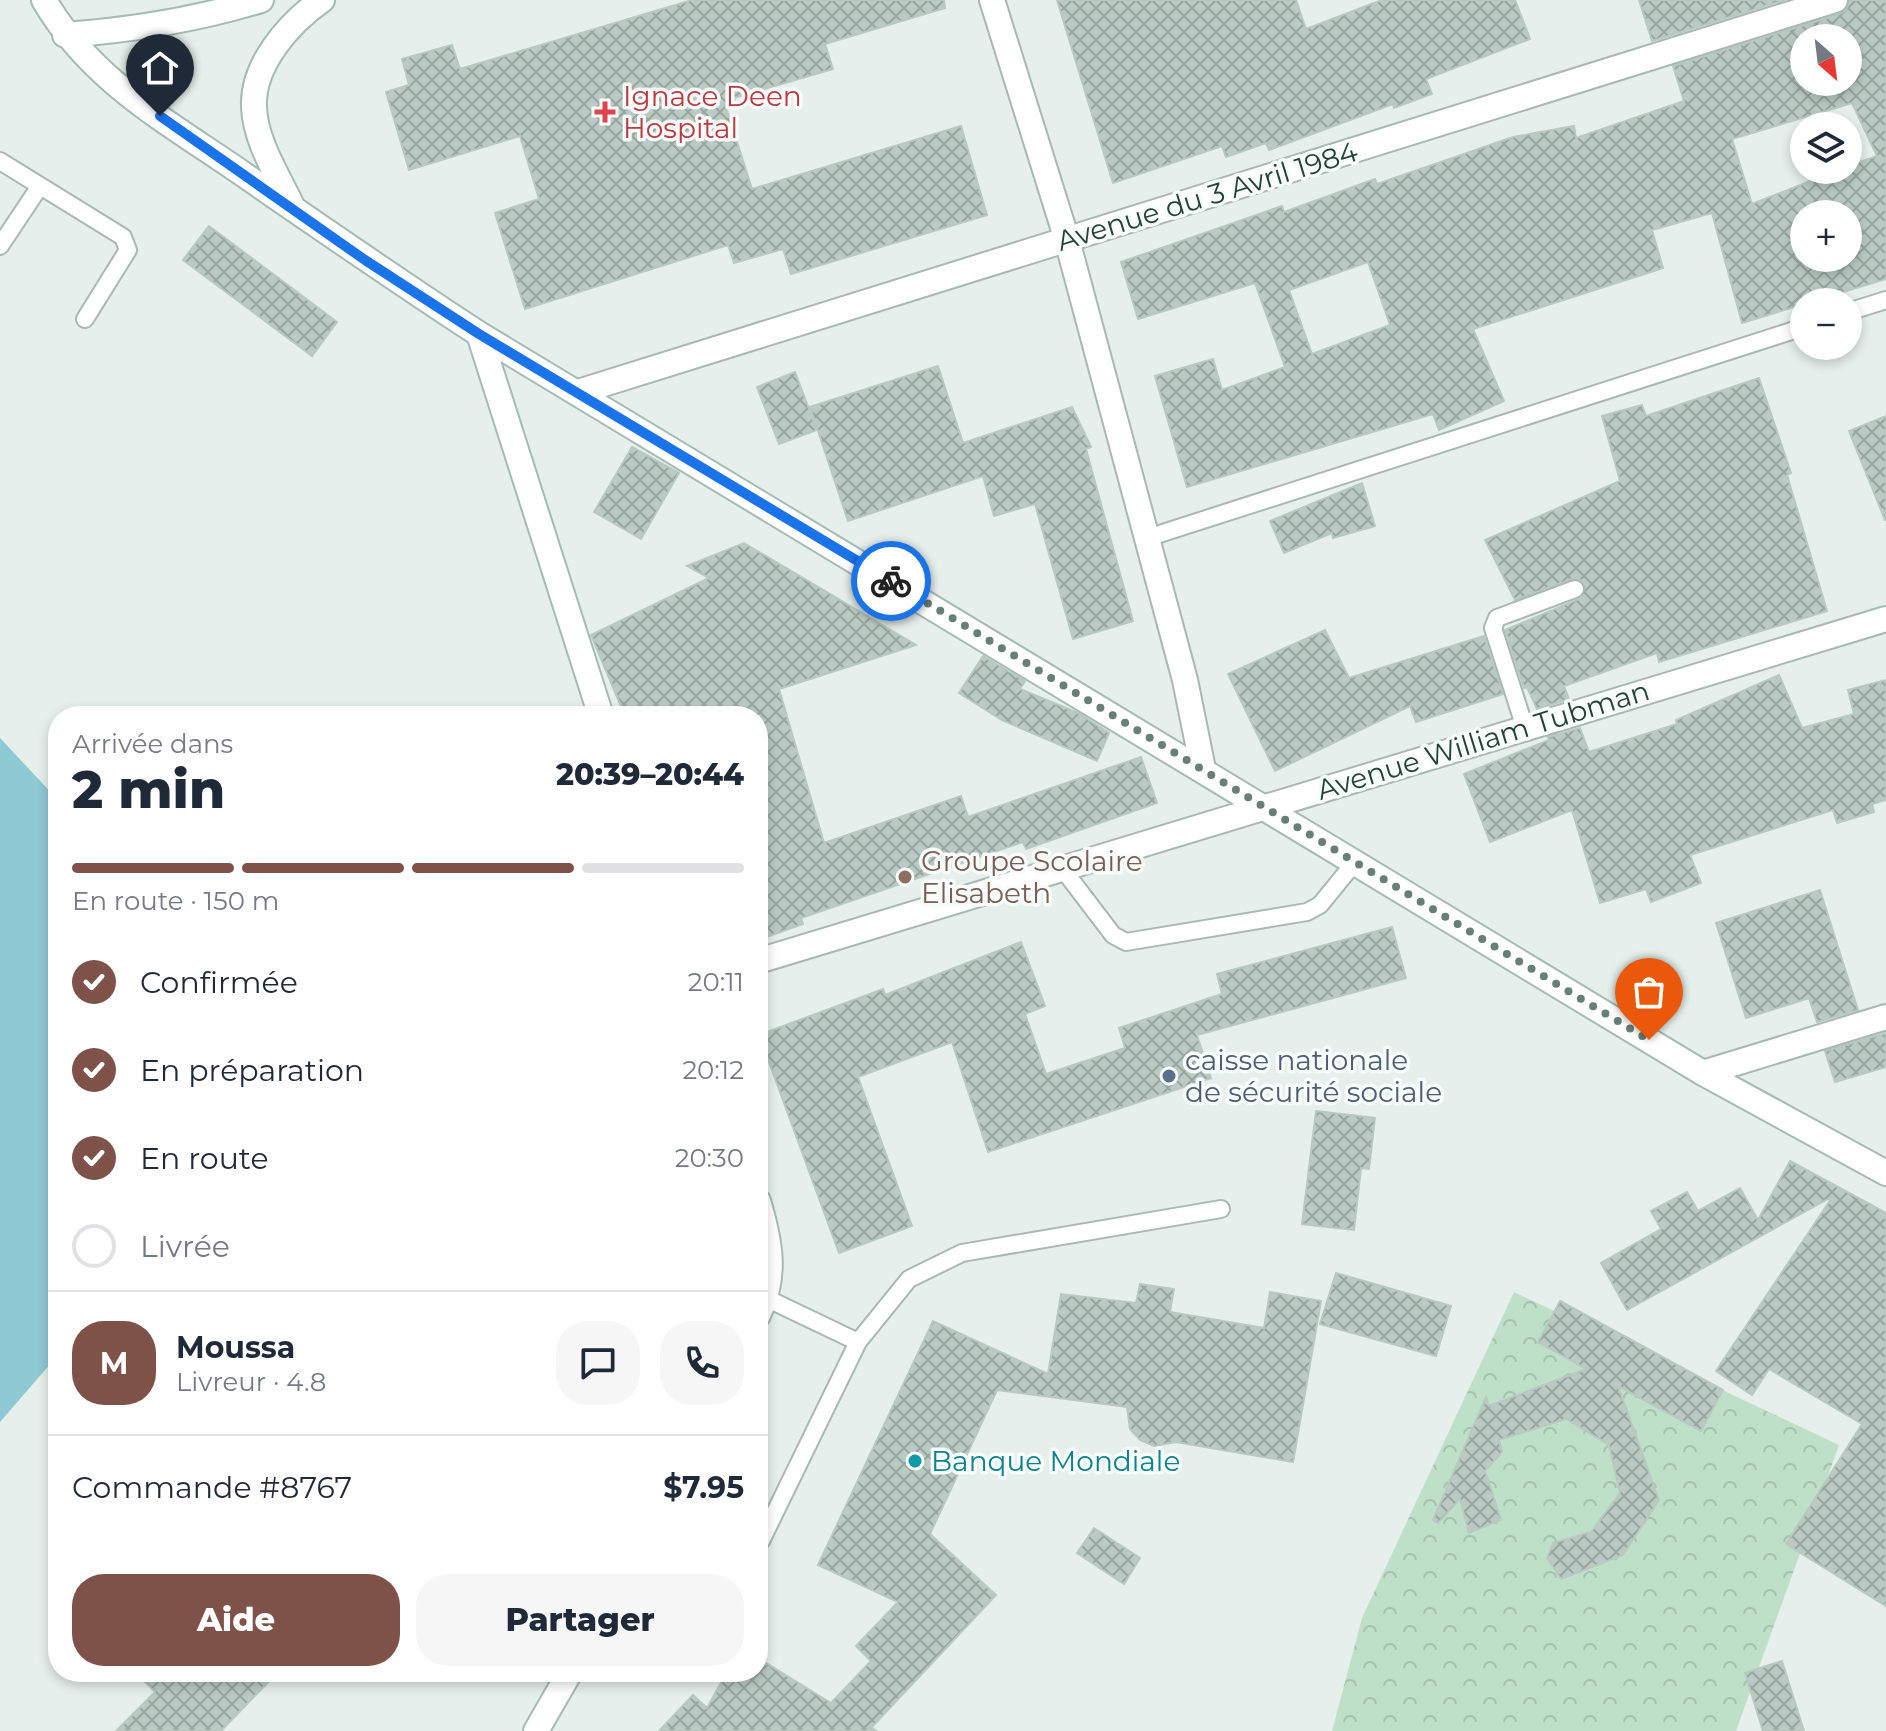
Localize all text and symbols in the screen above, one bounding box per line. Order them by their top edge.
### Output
north arrow [1790,24,1862,96]
map controls [1790,24,1862,360]
pin [126,34,194,116]
icon: home [138,46,182,90]
place label: Ignace Deen Hospital [623,79,802,145]
marker: Ignace Deen Hospital [594,101,616,123]
button: layers [1790,112,1862,184]
street label: Avenue du 3 Avril 1984 [1052,134,1362,258]
button: + [1790,200,1862,272]
button: − [1790,288,1862,360]
courier [851,541,931,621]
icon: bike [869,559,913,603]
street label: Avenue William Tubman [1313,673,1653,807]
text: Arrivée dans [72,728,233,760]
text: 20:39–20:44 [556,756,744,793]
text: 2 min [72,758,225,821]
place label: Groupe Scolaire Elisabeth [921,844,1143,910]
marker: Groupe Scolaire Elisabeth [896,868,914,886]
text: En route · 150 m [72,885,279,917]
pin [1615,958,1683,1040]
icon: check [72,960,116,1004]
text: Confirmée [140,964,298,1001]
text: 20:11 [688,966,744,998]
icon: bag [1627,970,1671,1014]
place label: caisse nationale de sécurité sociale [1185,1043,1442,1109]
icon: check [72,1048,116,1092]
text: En préparation [140,1052,364,1089]
text: 20:12 [682,1054,744,1086]
marker: caisse nationale de sécurité sociale [1160,1067,1178,1085]
icon: check [72,1136,116,1180]
text: En route [140,1140,269,1177]
text: 20:30 [675,1142,744,1174]
text: Livrée [140,1228,230,1265]
button: chat [556,1321,640,1405]
button: phone [660,1321,744,1405]
text: Moussa [176,1329,295,1366]
text: M [100,1345,128,1382]
text: Livreur · 4.8 [176,1366,326,1398]
place label: Banque Mondiale [931,1444,1180,1478]
marker: Banque Mondiale [906,1452,924,1470]
text: Commande #8767 [72,1469,352,1506]
text: $7.95 [663,1469,744,1506]
button: Aide [72,1574,400,1666]
button: Partager [416,1574,744,1666]

